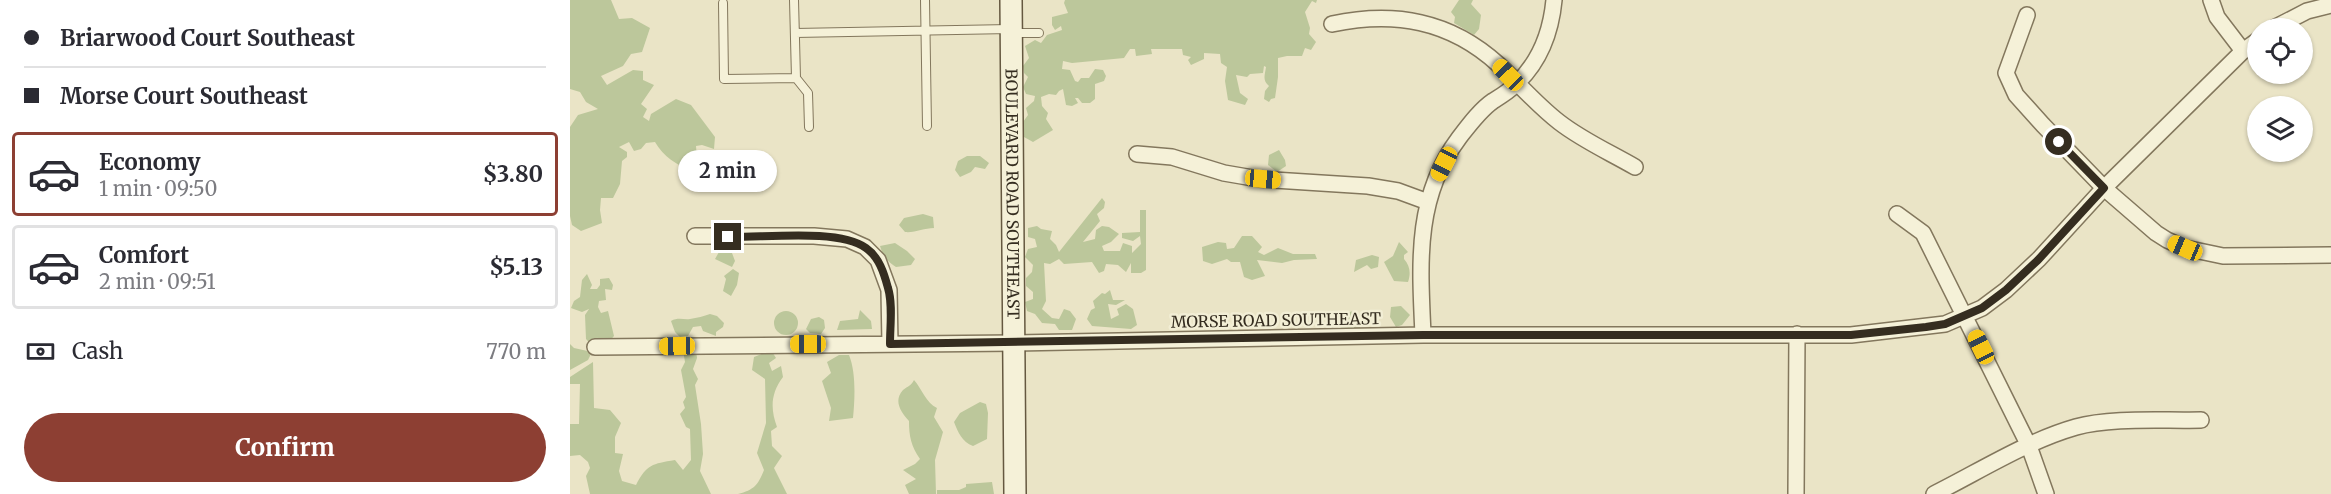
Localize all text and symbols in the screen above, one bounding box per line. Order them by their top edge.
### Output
map controls [2247,18,2313,162]
button: locate [2247,18,2313,84]
text: Briarwood Court Southeast [60,24,355,52]
car [1489,56,1527,94]
street label: BOULEVARD ROAD SOUTHEAST [1002,68,1024,320]
text: Morse Court Southeast [60,82,308,110]
button: layers [2247,96,2313,162]
route start [2045,128,2072,155]
car [1428,144,1460,184]
icon: car [27,147,81,201]
text: Economy [99,148,200,176]
callout: 2 min [678,150,777,192]
text: 2 min [699,158,756,183]
text: $3.80 [483,160,543,188]
car [1244,168,1282,190]
text: 1 min · 09:50 [99,176,217,201]
route end [714,223,741,250]
car [2165,233,2205,263]
icon: car [27,240,81,294]
text: Comfort [99,241,189,269]
text: $5.13 [489,253,543,281]
text: 2 min · 09:51 [99,269,216,294]
street label: MORSE ROAD SOUTHEAST [1171,308,1381,332]
car [1965,327,1997,367]
icon: cash [24,335,57,368]
car [790,335,826,353]
text: Cash [72,337,123,365]
car [659,337,695,355]
text: 770 m [486,339,546,364]
button: Confirm [24,413,546,482]

